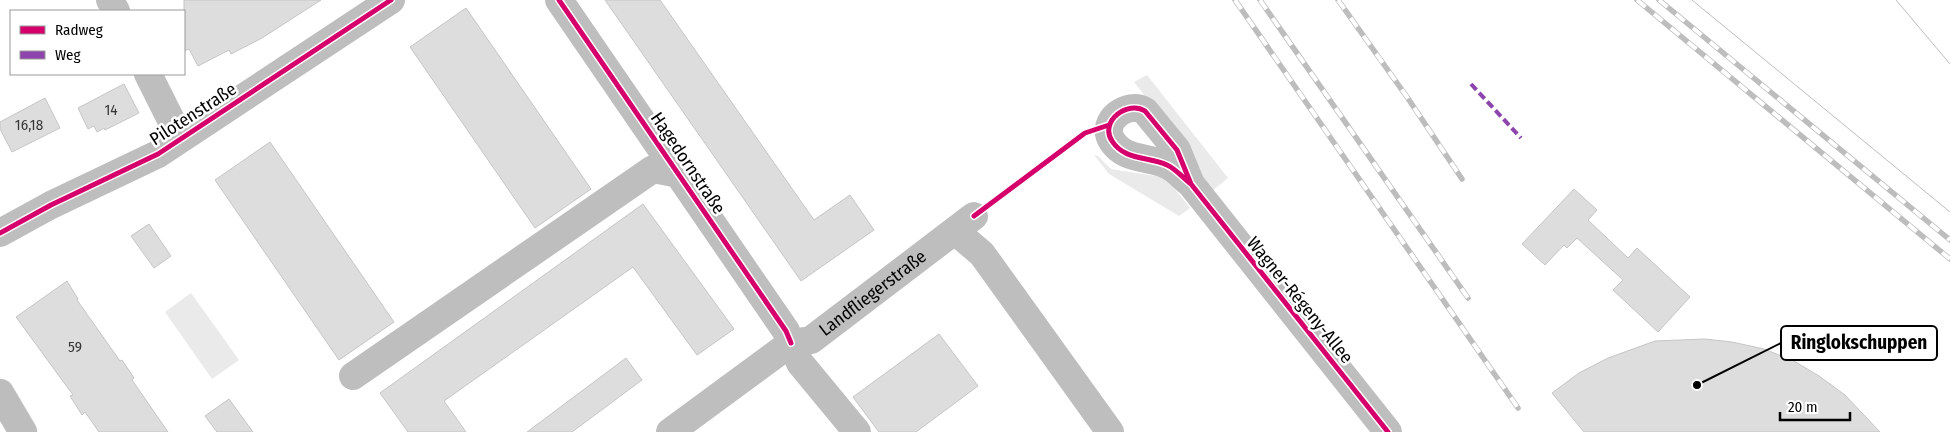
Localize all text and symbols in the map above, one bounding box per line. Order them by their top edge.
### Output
legend [10,10,185,75]
text: Radweg [55,21,103,39]
text: Weg [55,46,81,64]
street label: Pilotenstraße [146,78,240,150]
house number: 14 [104,101,118,119]
street label: Hagedornstraße [646,108,730,218]
house number: 16,18 [15,116,43,134]
street label: Wagner-Régeny-Allee [1242,232,1358,368]
street label: Landfliegerstraße [815,245,931,341]
callout: Ringlokschuppen [1781,326,1937,360]
text: Ringlokschuppen [1791,331,1927,354]
house number: 59 [68,338,82,356]
scale bar [1780,390,1850,422]
text: 20 m [1788,398,1818,416]

